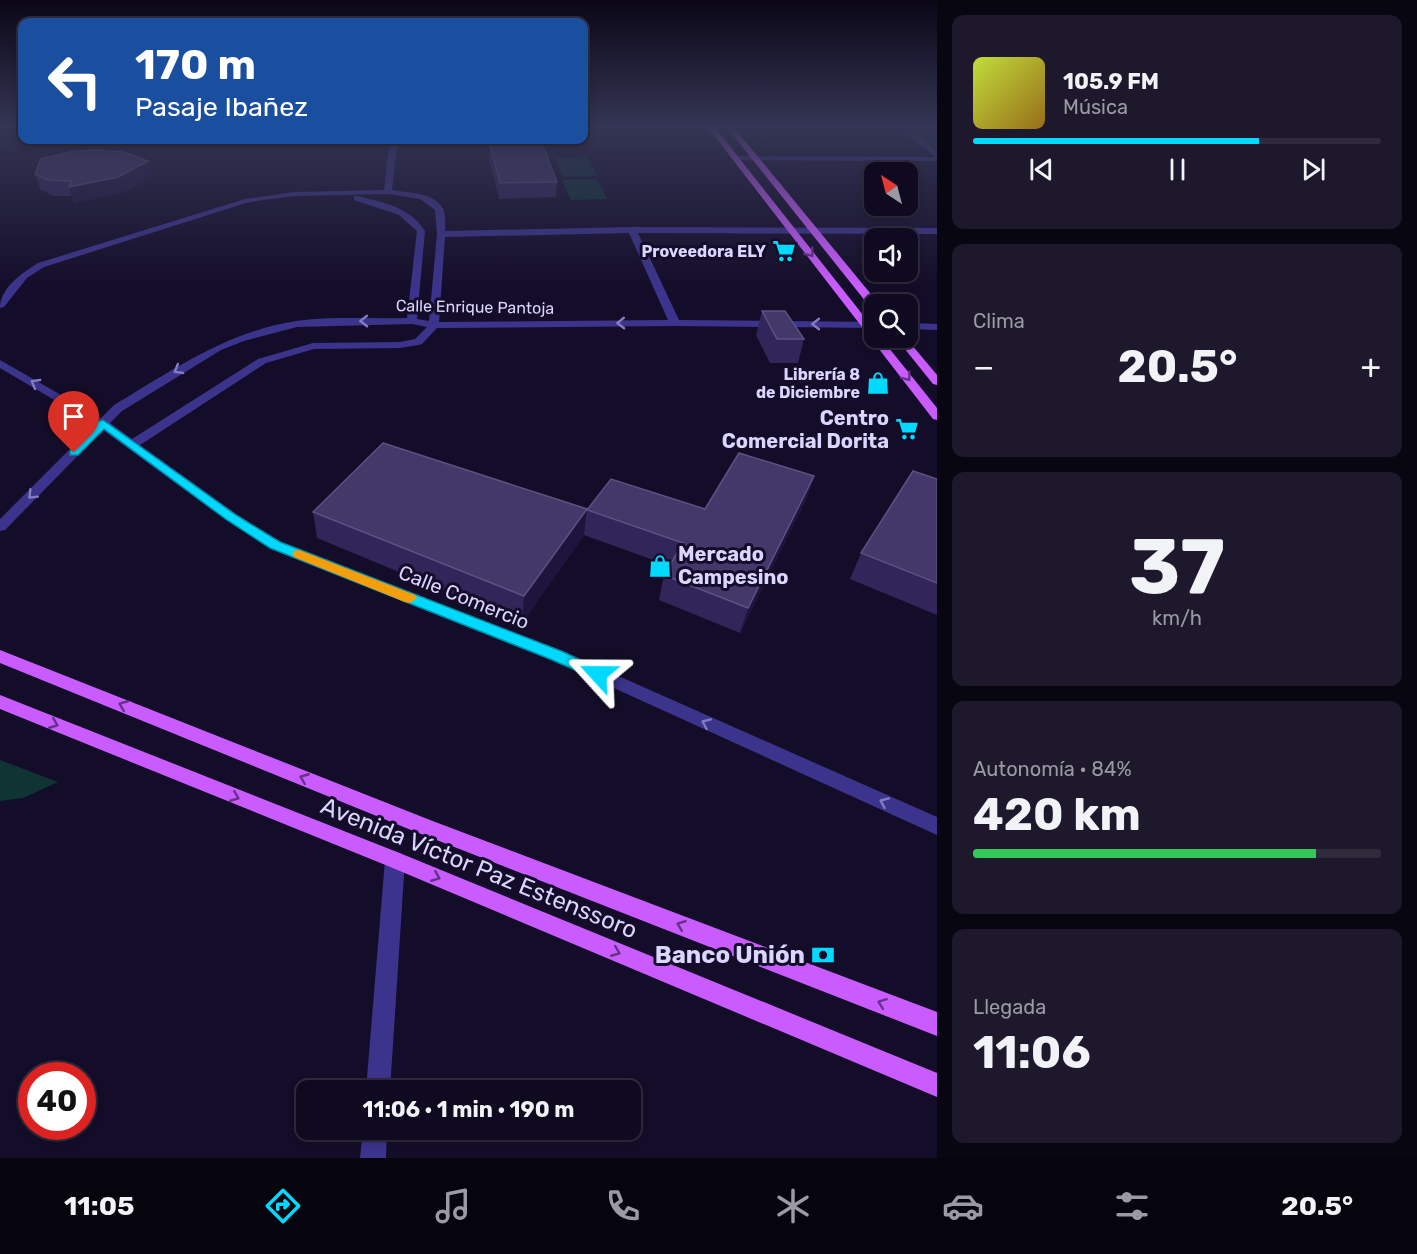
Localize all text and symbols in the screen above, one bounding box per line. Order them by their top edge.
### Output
text: 170 m [135,40,256,90]
icon: left [36,42,114,120]
text: 105.9 FM [1063,68,1159,95]
text: Pasaje Ibañez [135,91,308,123]
text: Música [1063,95,1128,119]
icon: previous [1025,153,1058,186]
icon: pause [1161,153,1194,186]
icon: next [1297,153,1330,186]
north arrow [864,162,918,216]
map controls [864,162,918,348]
button: sound [864,228,918,282]
supermarket icon: Proveedora ELY [771,238,797,264]
place label: Proveedora ELY [641,242,766,261]
one-way arrow [803,246,814,257]
button: search [864,294,918,348]
street label: Calle Enrique Pantoja [396,296,554,318]
text: Clima [973,309,1025,333]
one-way arrow [359,315,368,327]
one-way arrow [617,317,626,330]
one-way arrow [812,318,821,330]
text: 20.5° [1118,340,1237,393]
text: − [973,347,994,386]
text: + [1360,347,1381,386]
one-way arrow [174,363,184,375]
place label: Librería 8 de Diciembre [756,365,860,402]
shop icon: Librería 8 de Diciembre [865,370,891,396]
one-way arrow [899,370,910,381]
one-way arrow [30,379,41,391]
pin [48,391,99,453]
icon: arrive [57,400,90,433]
place label: Centro Comercial Dorita [722,406,889,453]
supermarket icon: Centro Comercial Dorita [894,416,920,442]
one-way arrow [28,488,39,498]
text: 37 [1129,520,1225,613]
place label: Mercado Campesino [678,542,789,589]
shop icon: Mercado Campesino [647,553,673,579]
street label: Calle Comercio [395,560,533,634]
text: km/h [1152,606,1202,630]
position arrow [566,642,630,706]
one-way arrow [118,700,129,712]
one-way arrow [48,717,59,729]
one-way arrow [701,718,712,730]
text: Autonomía · 84% [973,757,1132,781]
one-way arrow [299,773,310,785]
text: 420 km [973,788,1141,841]
one-way arrow [229,790,240,802]
street label: Avenida Víctor Paz Estenssoro [317,792,641,944]
one-way arrow [879,798,890,810]
one-way arrow [429,870,440,882]
one-way arrow [676,920,687,933]
place label: Banco Unión [655,941,805,969]
bank icon: Banco Unión [810,942,836,968]
one-way arrow [610,945,621,957]
text: Llegada [973,995,1046,1019]
one-way arrow [878,998,889,1010]
text: 11:06 [973,1026,1091,1079]
speed limit sign: 40 [18,1062,96,1140]
text: 11:06 · 1 min · 190 m [363,1096,574,1123]
icon: directions [262,1185,304,1227]
icon: music [432,1185,474,1227]
icon: phone [602,1185,644,1227]
icon: climate [772,1185,814,1227]
icon: car [942,1185,984,1227]
icon: filters [1111,1185,1153,1227]
text: 11:05 [64,1190,134,1222]
text: 20.5° [1281,1190,1353,1222]

